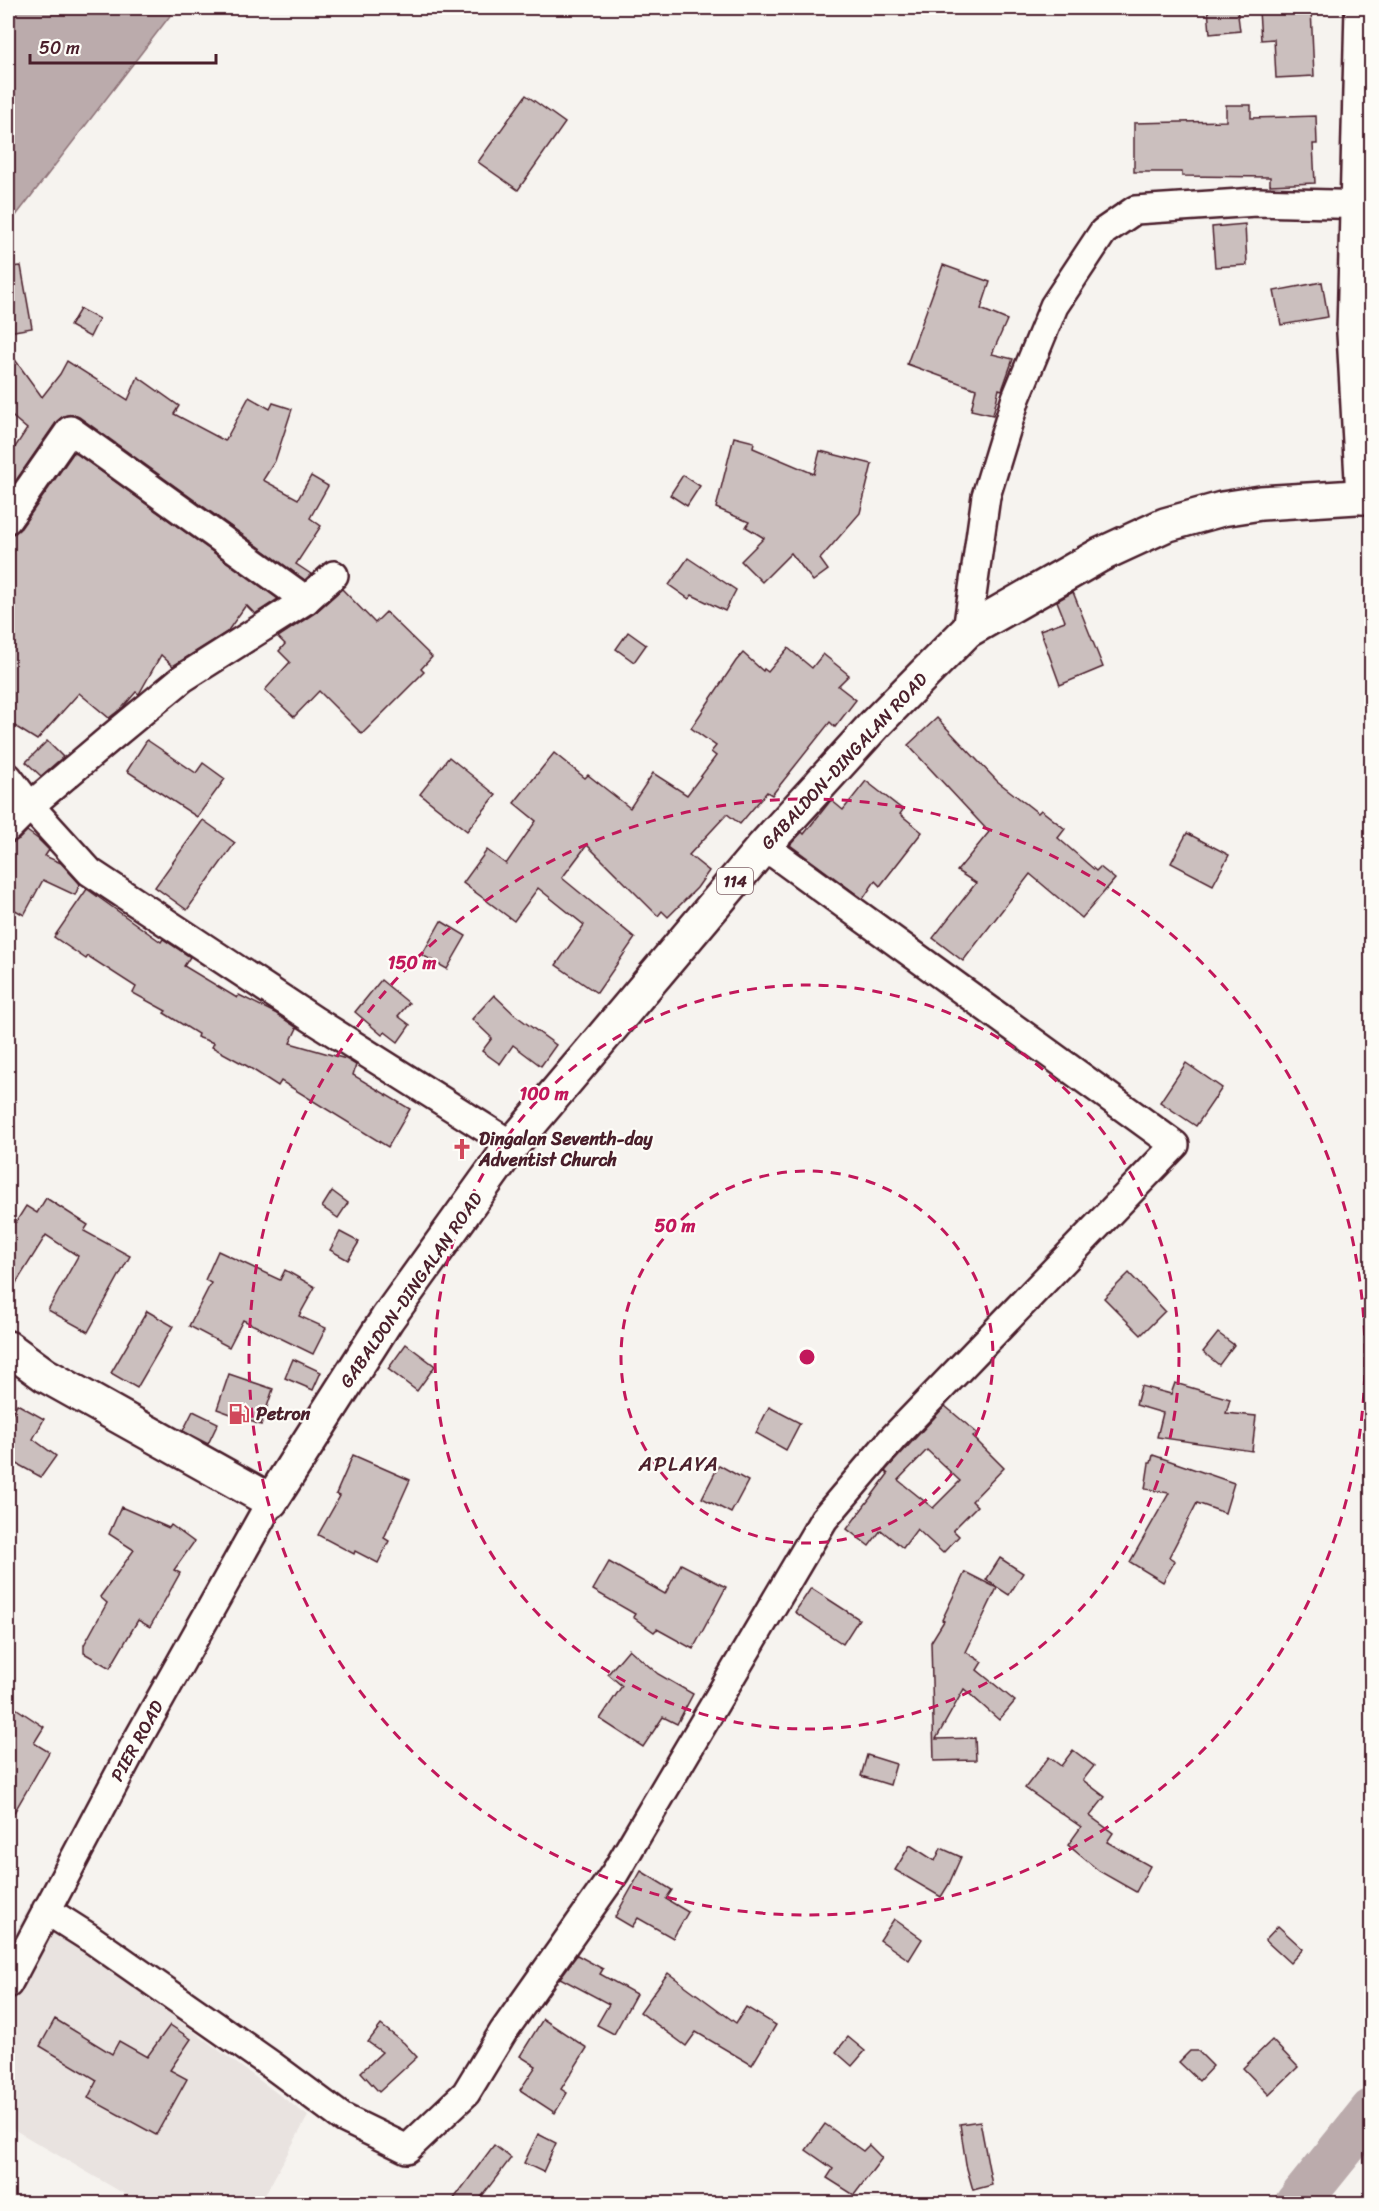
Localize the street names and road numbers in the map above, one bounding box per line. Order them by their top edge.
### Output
street label: GABALDON-DINGALAN ROAD [753,665,935,857]
road number: 114 [717,868,753,894]
street label: GABALDON-DINGALAN ROAD [331,1185,491,1395]
street label: PIER ROAD [102,1694,173,1788]

